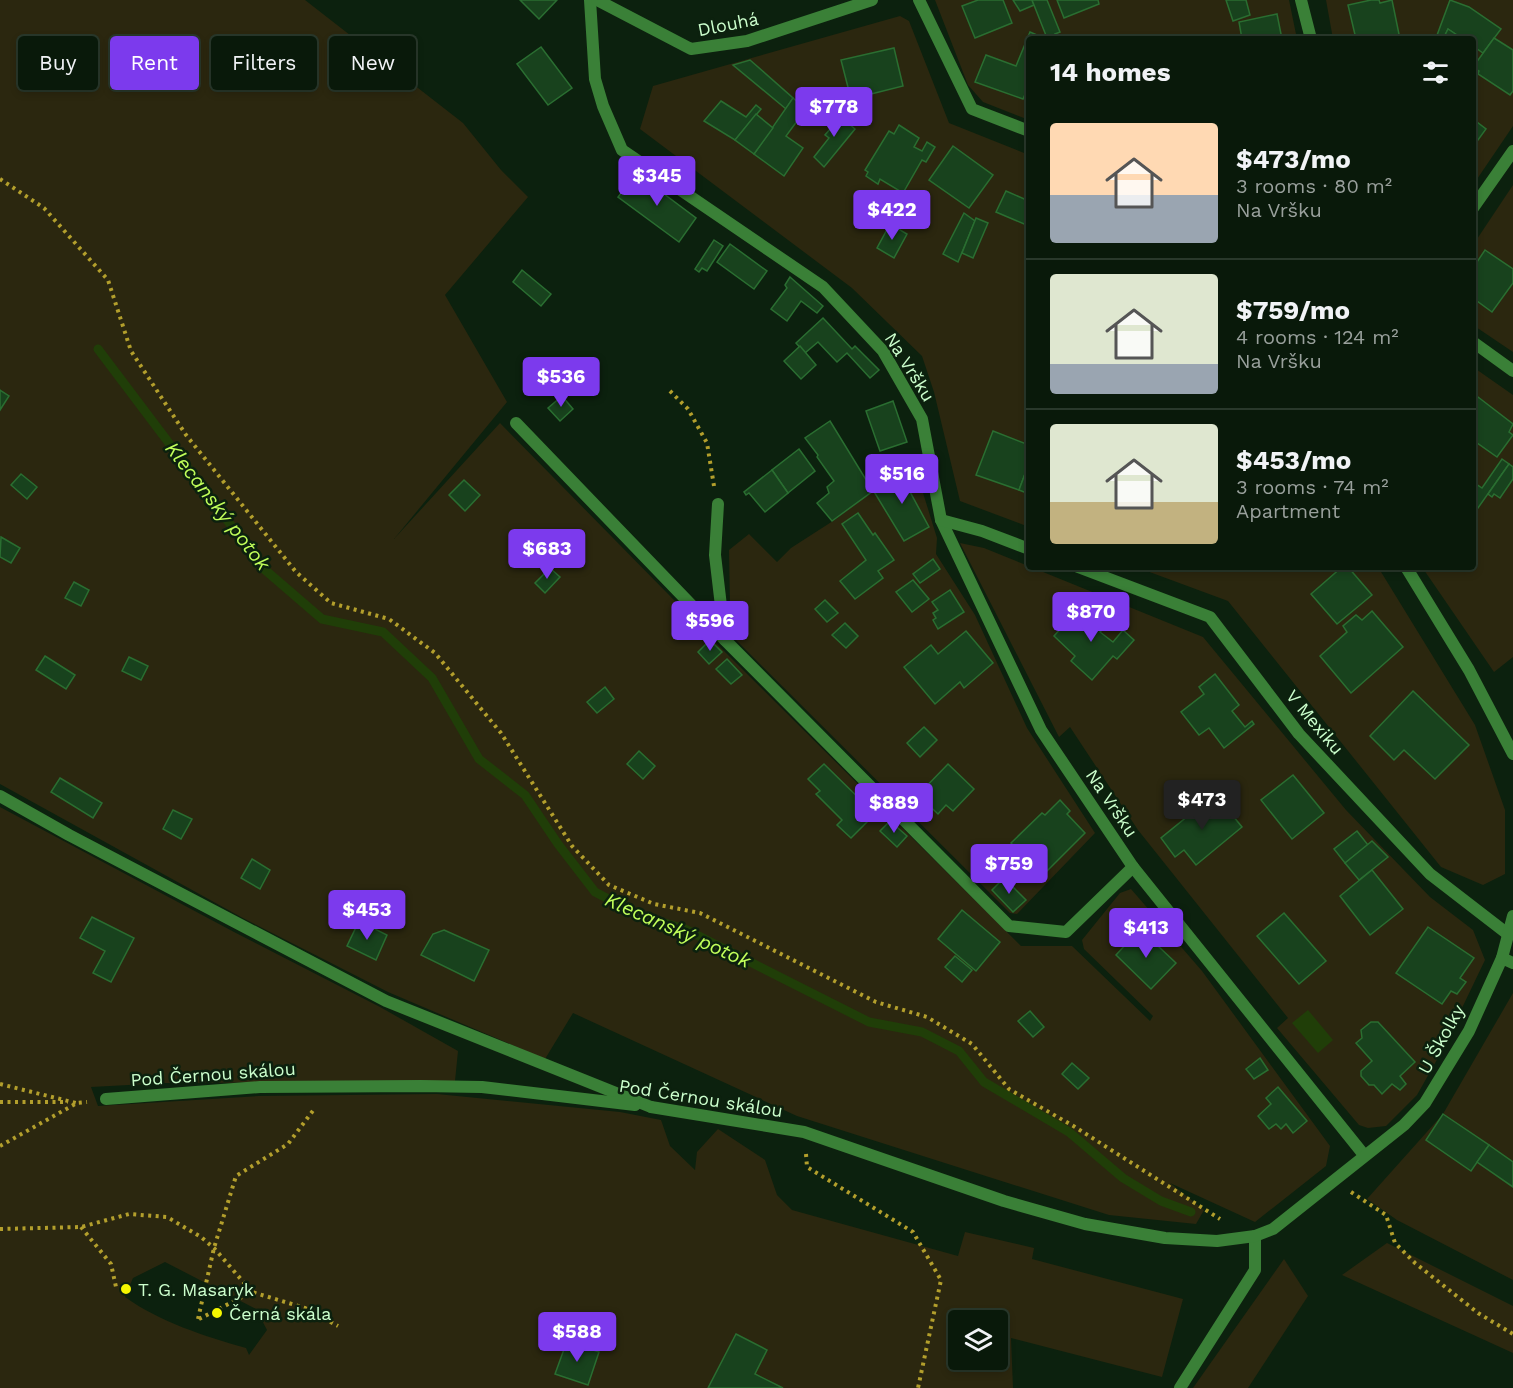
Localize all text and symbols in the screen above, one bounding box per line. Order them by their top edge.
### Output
street label: Dlouhá [696,8,760,40]
chip: Buy [18,36,98,90]
chip: Rent [110,36,199,90]
chip: Filters [211,36,317,90]
chip: New [329,36,416,90]
icon: filters [1419,56,1452,89]
text: 14 homes [1050,57,1171,87]
pin: $778 [798,87,870,138]
text: $778 [809,94,859,118]
text: $473/mo [1236,144,1351,174]
icon: home [1098,147,1170,219]
pin: $345 [621,156,693,207]
text: $345 [632,163,682,187]
text: 3 rooms · 80 m² [1236,174,1392,198]
pin: $422 [856,190,928,241]
text: $422 [867,197,917,221]
text: Na Vršku [1236,198,1322,222]
text: $759/mo [1236,295,1350,325]
icon: home [1098,298,1170,370]
text: 4 rooms · 124 m² [1236,325,1399,349]
street label: Na Vršku [881,329,939,405]
text: Na Vršku [1236,349,1322,373]
pin: $536 [525,357,597,408]
text: $536 [537,364,585,388]
water label: Klecanský potok [160,437,276,576]
text: $453/mo [1236,445,1351,475]
icon: home [1098,448,1170,520]
pin: $516 [866,454,938,505]
text: $516 [879,461,925,485]
text: 3 rooms · 74 m² [1236,475,1389,499]
text: Apartment [1236,499,1340,523]
pin: $683 [511,529,583,580]
text: $683 [522,536,572,560]
pin: $870 [1055,592,1127,643]
text: $870 [1066,599,1116,623]
pin: $596 [674,601,746,652]
text: $596 [685,608,735,632]
street label: V Mexiku [1282,685,1348,759]
street label: Na Vršku [1082,765,1142,841]
pin: $473 [1166,780,1238,831]
pin: $889 [858,783,930,834]
text: $473 [1178,787,1226,811]
text: $889 [869,790,919,814]
pin: $759 [973,844,1045,895]
text: $759 [985,851,1033,875]
water label: Klecanský potok [601,887,756,973]
pin: $453 [331,890,403,941]
text: $453 [342,897,392,921]
pin: $413 [1110,908,1182,959]
text: $413 [1123,915,1169,939]
street label: U Školky [1413,1000,1469,1077]
street label: Pod Černou skálou [130,1058,296,1090]
street label: Pod Černou skálou [618,1075,784,1121]
place label: T. G. Masaryk [138,1279,254,1300]
marker: T. G. Masaryk [119,1282,133,1296]
place label: Černá skála [229,1303,332,1324]
marker: Černá skála [210,1306,224,1320]
map controls [948,1310,1008,1370]
button: layers [948,1310,1008,1370]
pin: $588 [541,1312,613,1363]
text: $588 [552,1319,602,1343]

